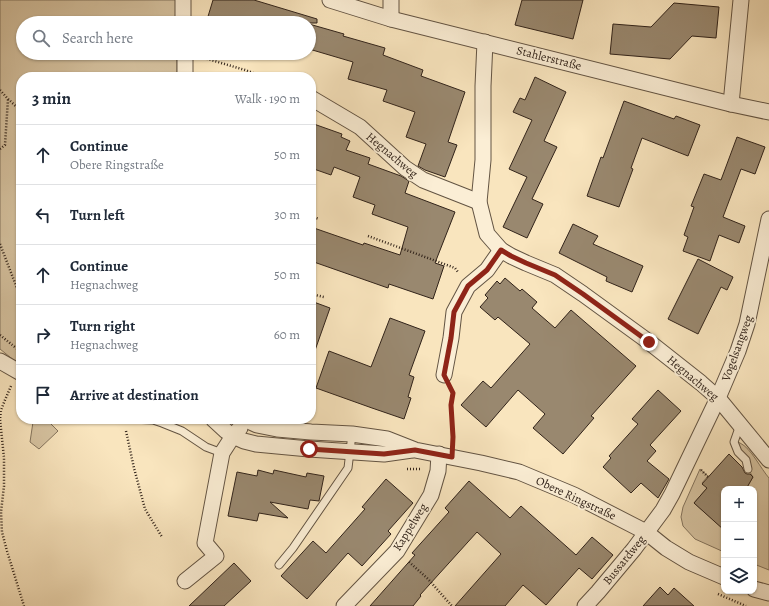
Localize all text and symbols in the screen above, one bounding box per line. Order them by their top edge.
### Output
search box [16,16,316,60]
icon: search [30,27,52,49]
text: Search here [62,28,133,48]
street label: Stahlerstraße [515,42,583,74]
text: 3 min [32,87,71,110]
text: Walk · 190 m [235,90,300,107]
street label: Hegnachweg [363,129,421,181]
text: Continue [70,136,128,156]
icon: ahead [32,144,54,166]
text: 50 m [274,146,300,163]
text: Obere Ringstraße [70,156,164,173]
icon: left [32,204,54,226]
text: Turn left [70,205,125,225]
text: 30 m [274,206,300,223]
text: Continue [70,256,128,276]
icon: ahead [32,264,54,286]
text: 50 m [274,266,300,283]
text: Hegnachweg [70,276,138,293]
street label: Vogelsangweg [717,313,756,384]
text: Turn right [70,316,135,336]
icon: right [32,324,54,346]
text: 60 m [274,326,300,343]
route end [640,333,658,351]
text: Hegnachweg [70,336,138,353]
street label: Hegnachweg [664,352,722,404]
icon: arrive [32,384,54,406]
text: Arrive at destination [70,385,199,405]
route start [300,440,318,458]
street label: Obere Ringstraße [533,472,619,524]
map controls [721,486,757,594]
button: + [721,486,757,522]
street label: Kappelweg [389,500,431,554]
button: − [721,522,757,558]
street label: Bussardweg [599,532,649,588]
button: layers [721,558,757,594]

